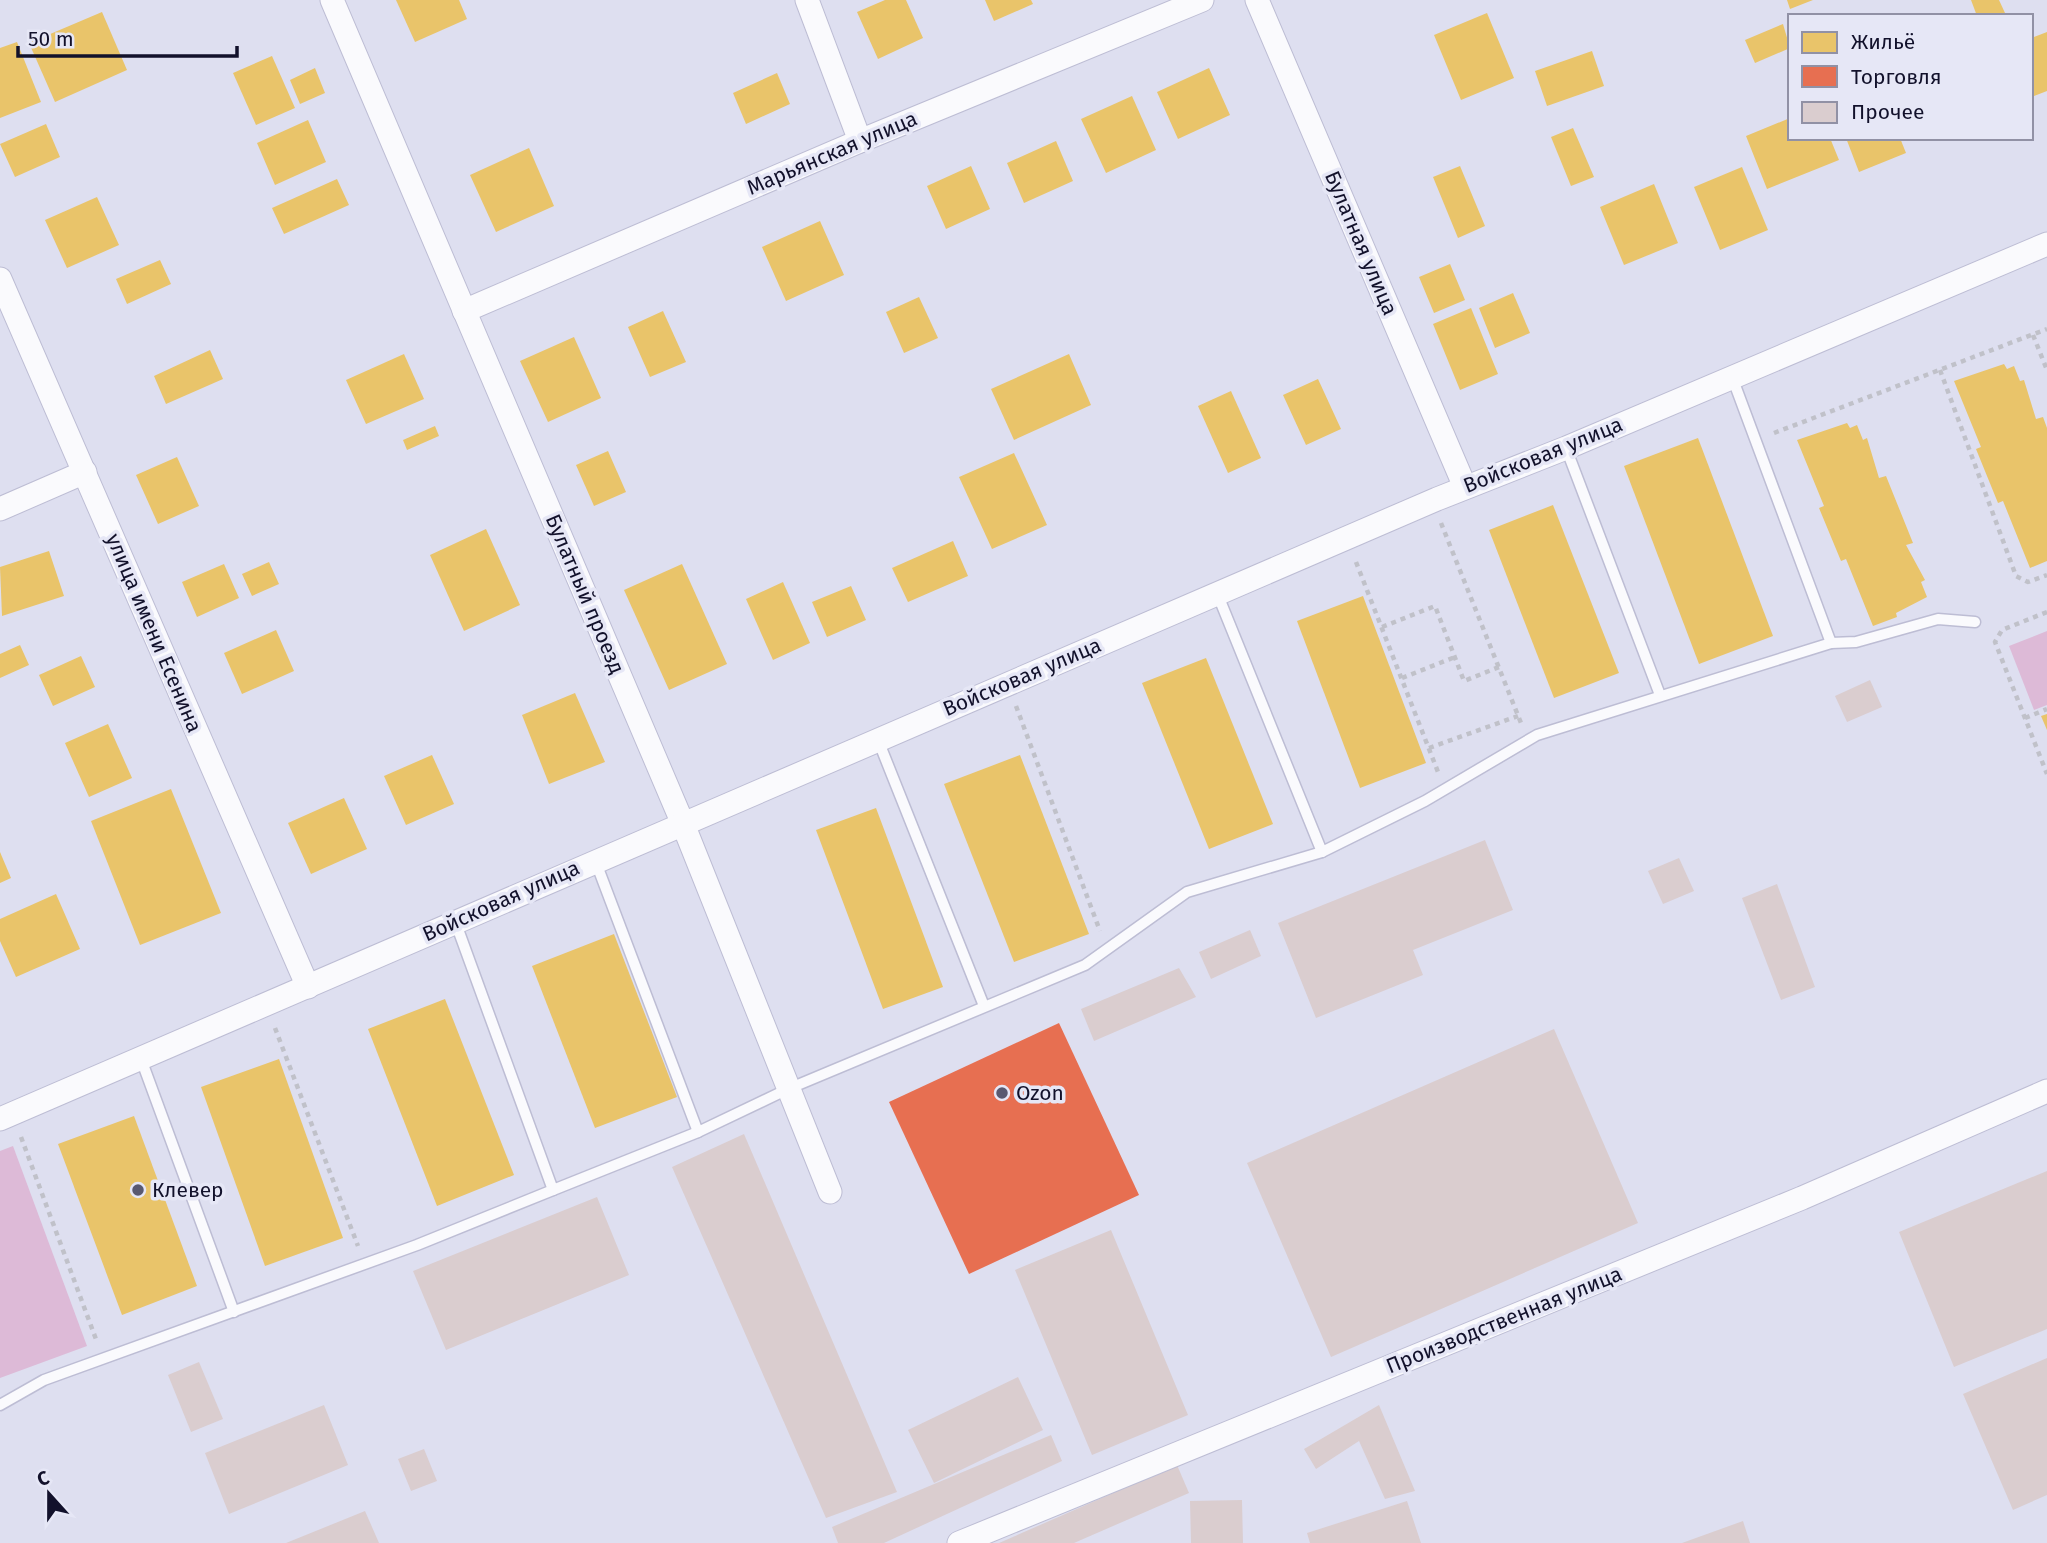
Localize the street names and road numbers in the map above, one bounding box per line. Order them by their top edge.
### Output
street label: Марьянская улица [743,105,921,201]
street label: Булатная улица [1319,167,1403,319]
street label: Войсковая улица [1460,411,1626,499]
street label: Булатный проезд [540,510,630,678]
street label: улица имени Есенина [100,530,208,736]
street label: Войсковая улица [939,632,1105,722]
street label: Войсковая улица [418,855,584,947]
street label: Производственная улица [1382,1261,1626,1379]

